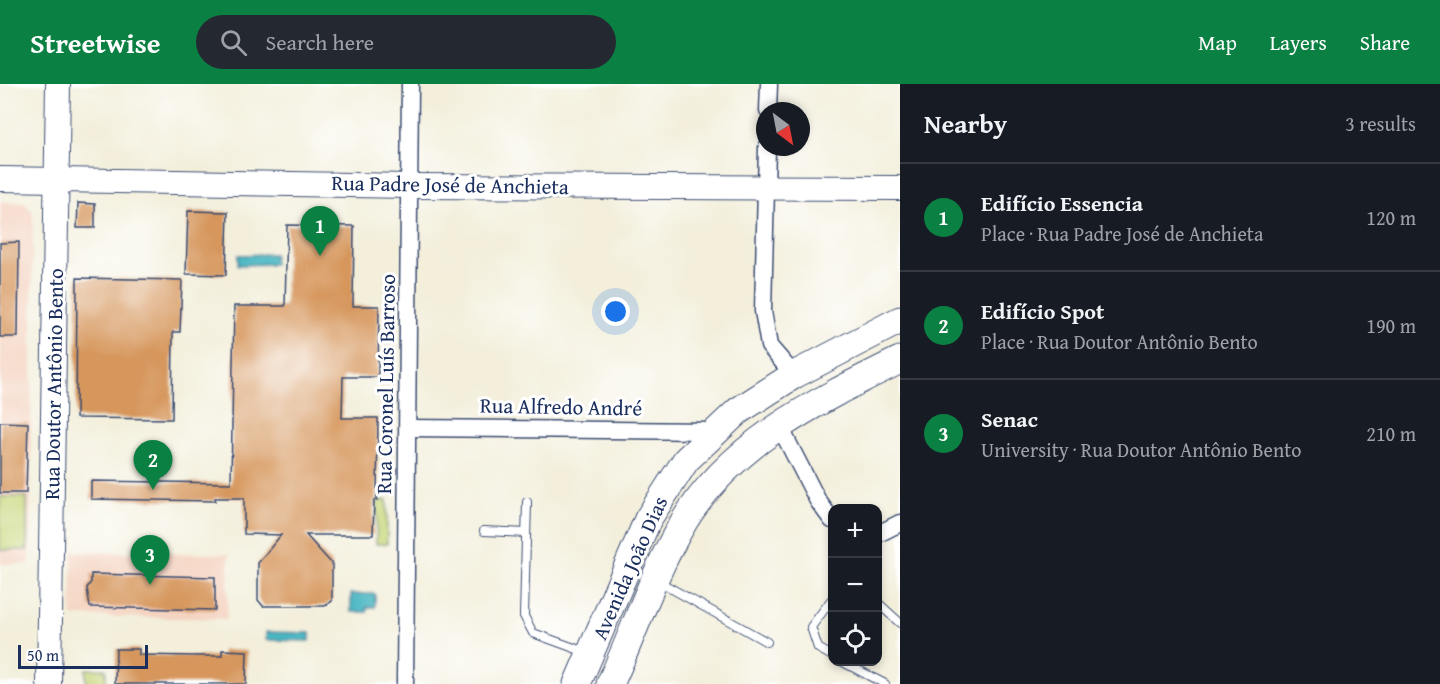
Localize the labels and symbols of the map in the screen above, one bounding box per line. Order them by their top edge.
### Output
north arrow [756,102,810,156]
street label: Rua Padre José de Anchieta [331,167,569,202]
pin: 1 [300,206,340,256]
street label: Rua Doutor Antônio Bento [36,268,71,500]
street label: Rua Coronel Luís Barroso [368,274,403,494]
your location [601,297,630,326]
street label: Rua Alfredo André [480,390,643,423]
pin: 2 [134,440,172,490]
street label: Avenida João Dias [584,491,675,645]
pin: 3 [130,536,170,585]
scale bar [18,642,148,670]

